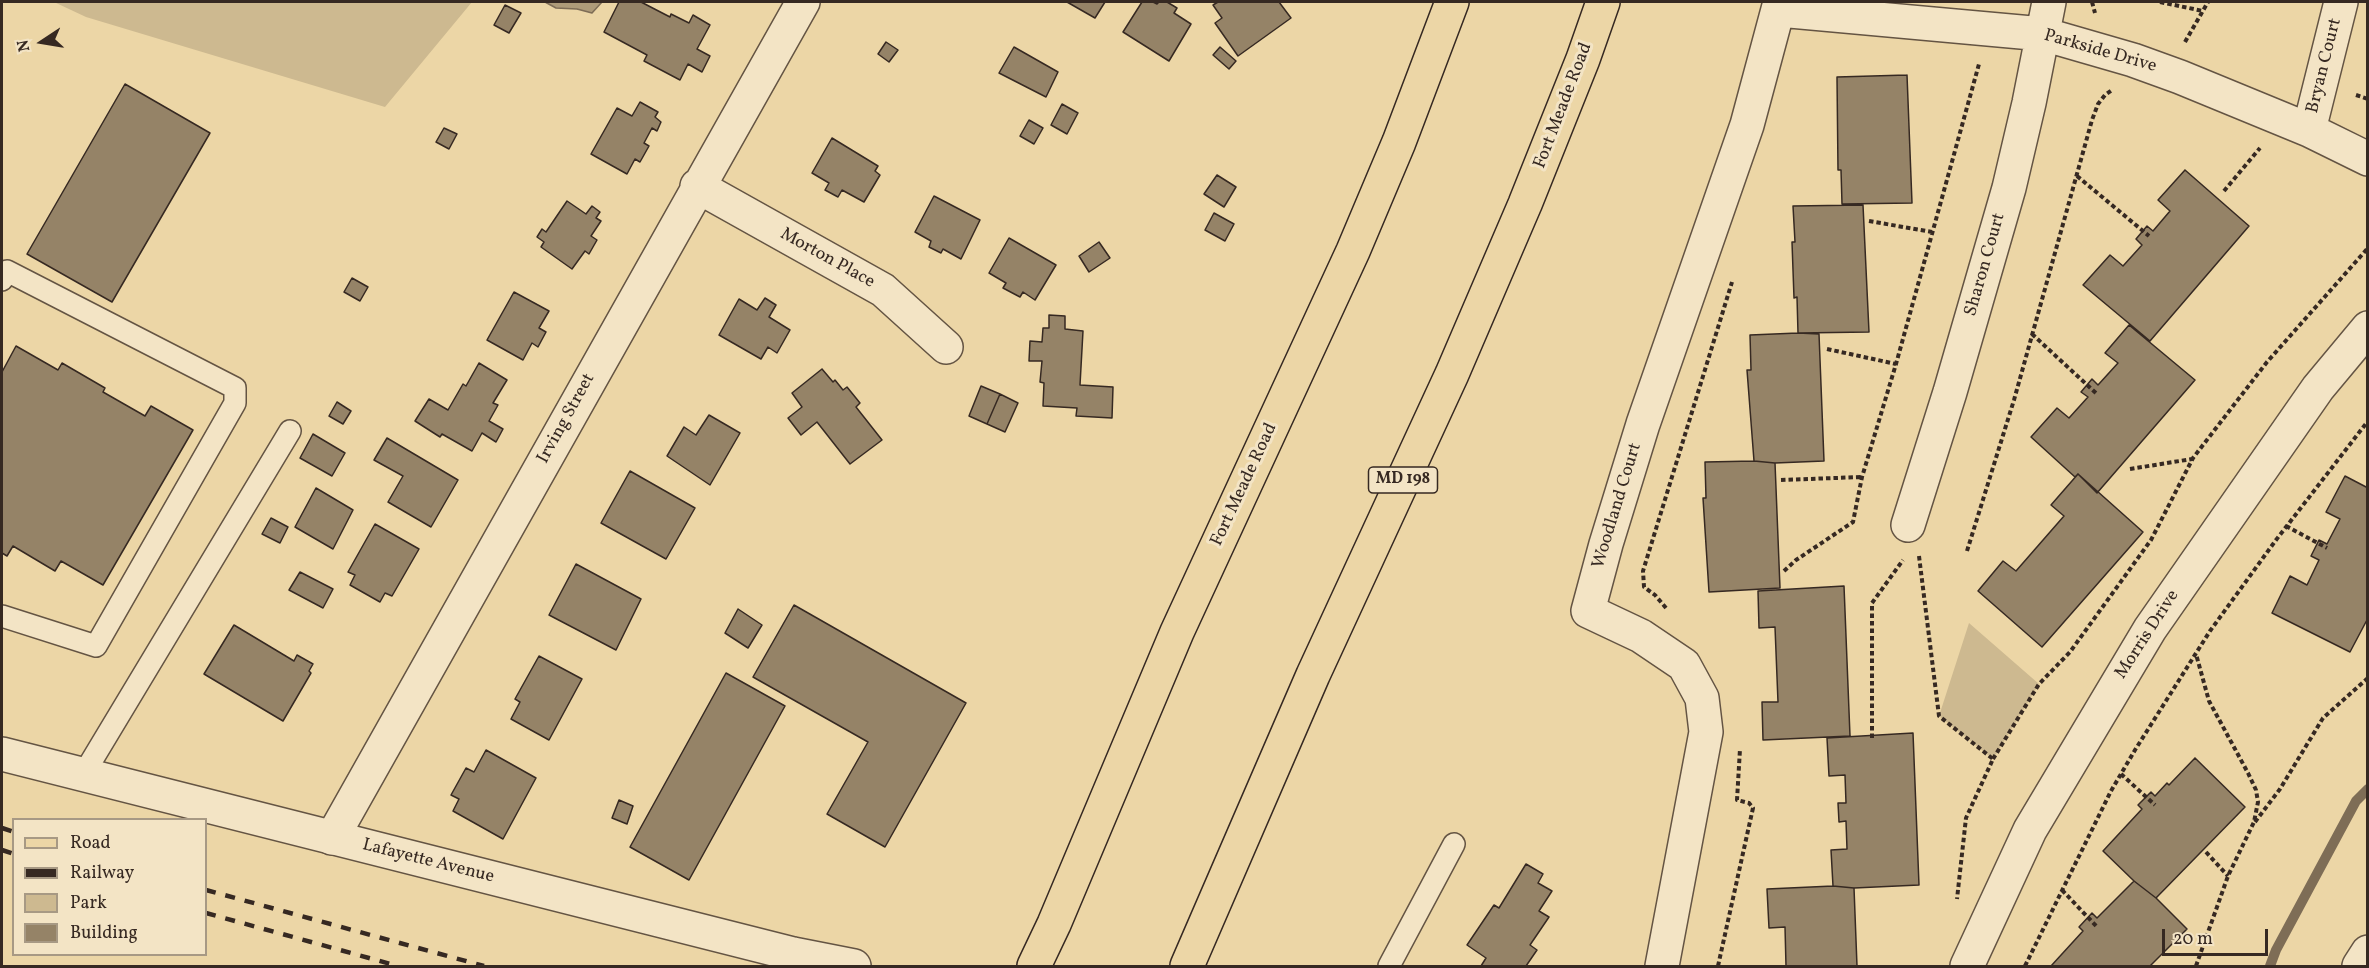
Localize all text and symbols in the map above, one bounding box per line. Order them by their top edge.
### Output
north arrow [12,12,72,72]
street label: Bryan Court [2303,16,2347,116]
street label: Parkside Drive [2041,26,2159,78]
text: N [12,38,36,54]
street label: Fort Meade Road [1530,40,1598,172]
street label: Sharon Court [1961,211,2011,319]
street label: Morton Place [776,224,878,294]
street label: Irving Street [533,370,601,468]
street label: Fort Meade Road [1207,420,1283,550]
street label: Woodland Court [1589,441,1647,571]
road number: MD 198 [1368,467,1438,493]
street label: Morris Drive [2111,586,2185,684]
legend [12,818,207,956]
text: Road [70,831,111,856]
street label: Lafayette Avenue [360,835,496,889]
text: Railway [70,861,134,886]
text: Park [70,891,107,916]
scale bar [2165,917,2272,955]
text: Building [70,921,138,946]
text: 20 m [2173,927,2213,952]

